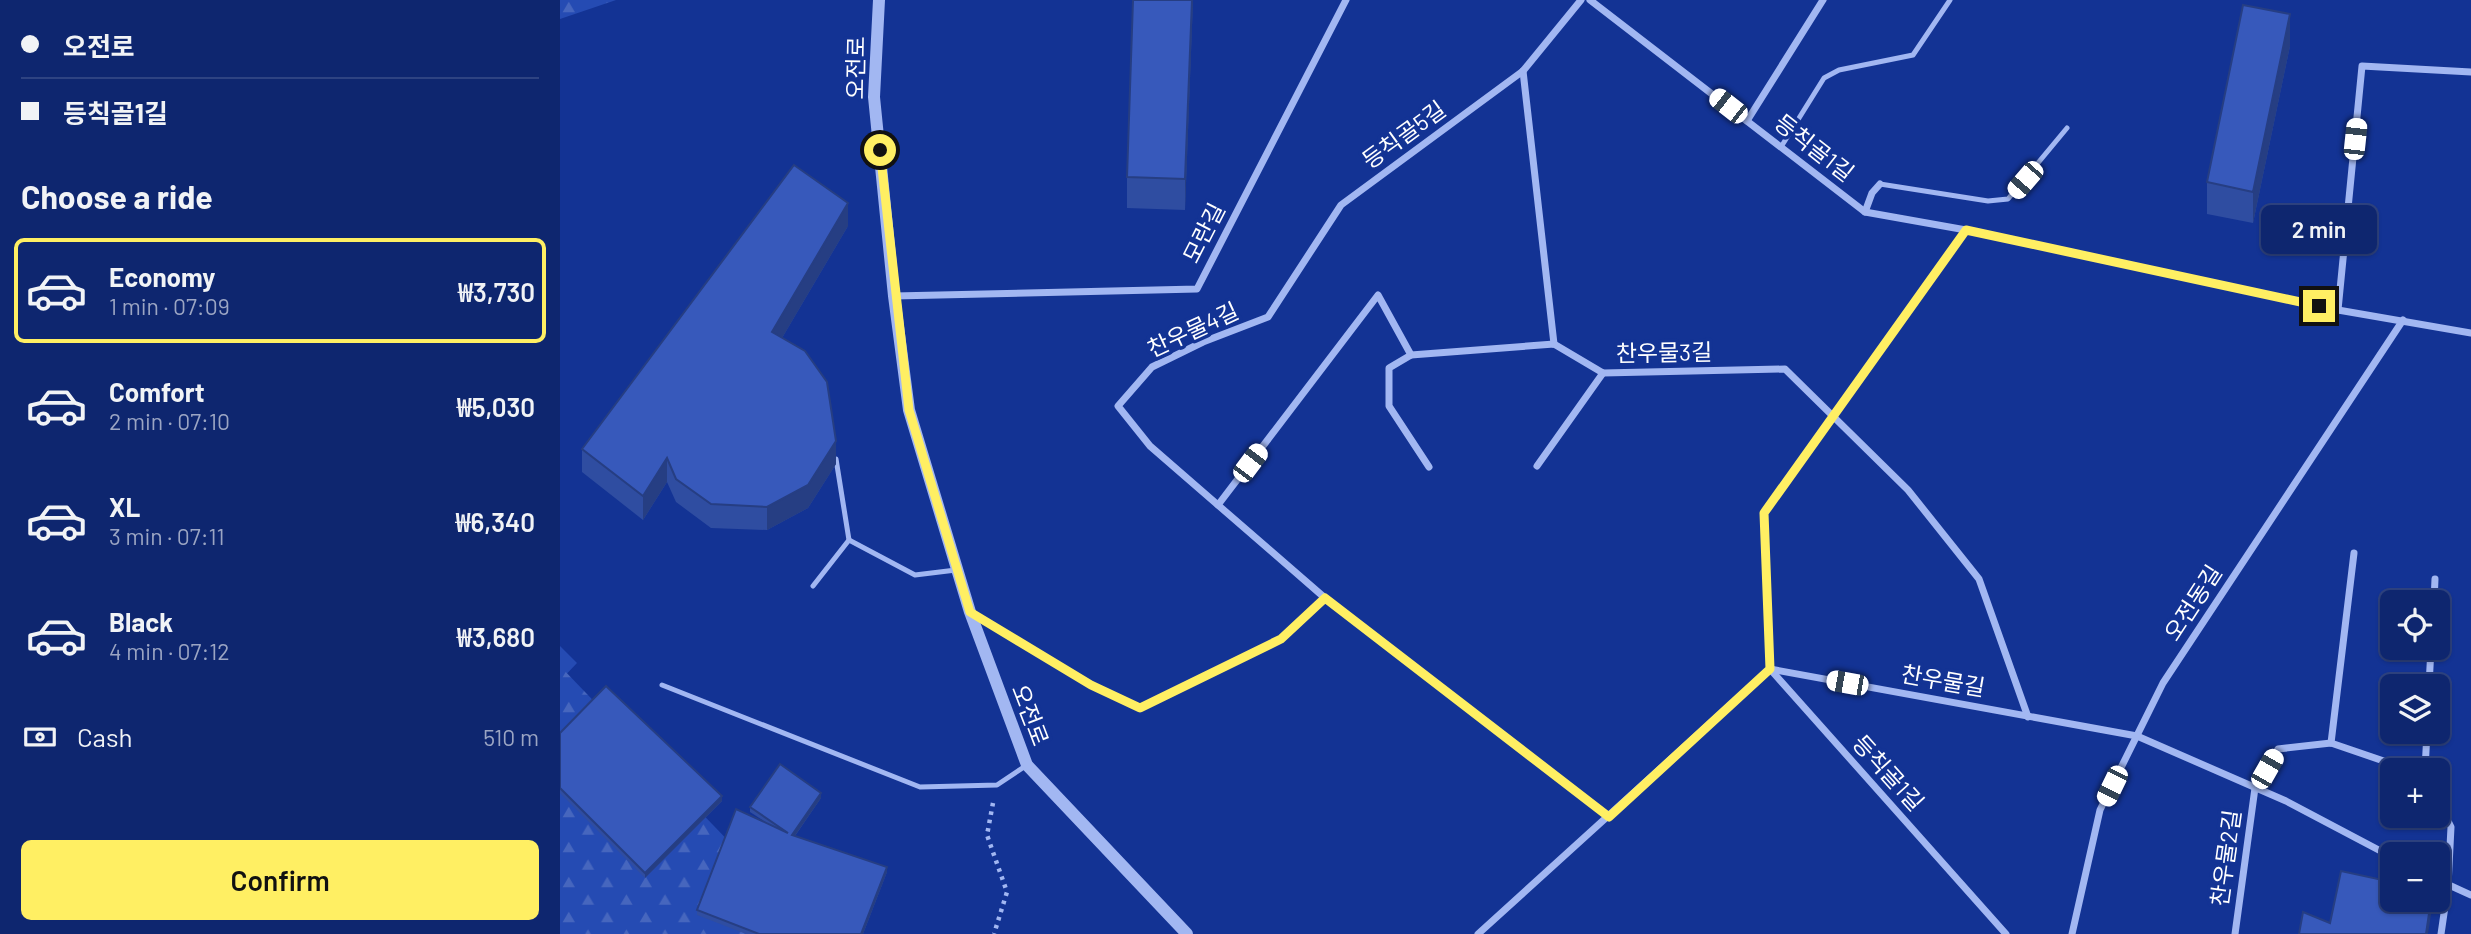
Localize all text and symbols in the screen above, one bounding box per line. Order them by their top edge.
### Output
text: 오전로 [63,30,135,61]
street label: 오전로 [840,36,870,100]
car [1705,85,1752,127]
street label: 등칙골5길 [1356,95,1451,174]
text: 등칙골1길 [63,97,168,128]
street label: 등칙골1길 [1769,108,1860,187]
car [2343,117,2368,161]
route start [864,134,896,166]
car [2004,157,2047,203]
text: Choose a ride [21,177,213,215]
street label: 모란길 [1176,198,1230,267]
callout: 2 min [2261,204,2377,254]
text: 2 min [2292,215,2346,243]
icon: car [25,259,88,322]
text: Economy [109,261,215,292]
text: ₩3,730 [458,276,535,307]
route end [2303,290,2335,322]
text: 1 min · 07:09 [109,292,230,320]
street label: 찬우물4길 [1143,296,1243,362]
street label: 찬우물3길 [1615,337,1712,367]
icon: car [25,374,88,437]
text: Comfort [109,376,205,407]
text: ₩5,030 [457,391,535,422]
text: 2 min · 07:10 [109,407,230,435]
car [1229,440,1272,486]
icon: car [25,489,88,552]
text: XL [109,491,140,522]
text: ₩6,340 [455,506,535,537]
text: 3 min · 07:11 [109,522,225,550]
street label: 오전동길 [2157,559,2227,646]
map controls [2380,590,2450,912]
button: locate [2380,590,2450,660]
icon: car [25,604,88,667]
text: Black [109,606,173,637]
text: ₩3,680 [457,621,535,652]
text: 4 min · 07:12 [109,637,230,665]
street label: 찬우물길 [1899,659,1987,701]
car [1825,669,1870,697]
button: layers [2380,674,2450,744]
street label: 오전로 [1006,680,1055,749]
icon: cash [21,718,59,756]
text: Cash [77,721,132,752]
text: 510 m [483,723,539,751]
street label: 등칙골1길 [1847,729,1930,816]
car [2248,746,2287,792]
button: + [2380,758,2450,828]
car [2094,763,2131,809]
street label: 찬우물2길 [2204,808,2246,908]
button: Confirm [21,840,539,920]
button: − [2380,842,2450,912]

